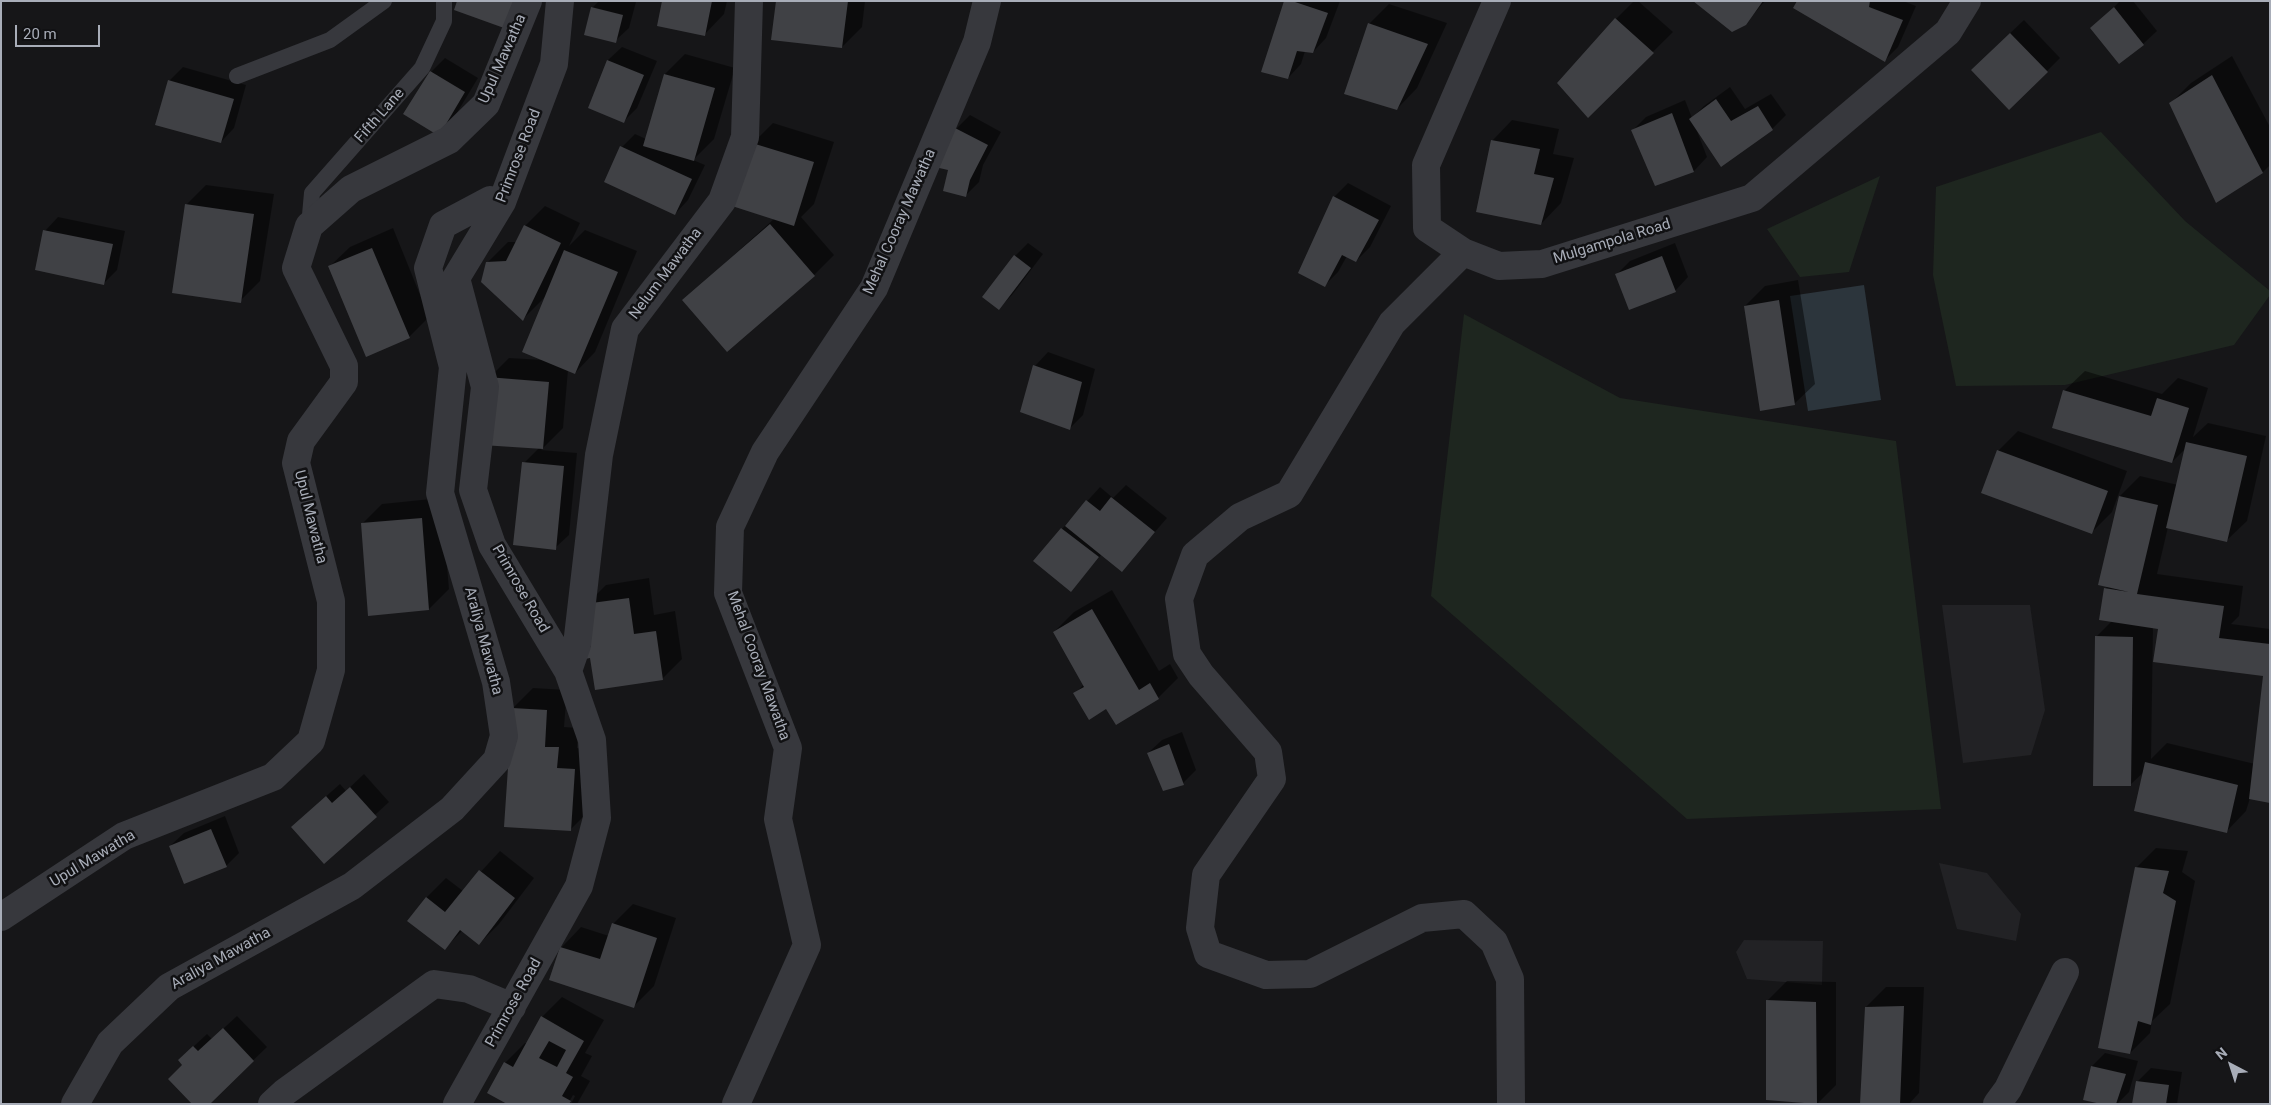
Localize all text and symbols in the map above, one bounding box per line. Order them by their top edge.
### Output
street label: Upul Mawatha [475,12,531,106]
scale bar [18,15,102,47]
text: 20 m [23,25,57,43]
street label: Fifth Lane [351,85,409,147]
street label: Primrose Road [493,107,545,205]
street label: Mehal Cooray Mawatha [860,146,940,298]
street label: Mulgampola Road [1551,216,1673,268]
street label: Nelum Mawatha [626,225,706,323]
street label: Upul Mawatha [290,468,330,566]
street label: Primrose Road [488,542,552,636]
street label: Araliya Mawatha [460,585,506,697]
street label: Mehal Cooray Mawatha [723,589,793,743]
street label: Upul Mawatha [47,827,139,891]
street label: Araliya Mawatha [168,924,274,994]
street label: Primrose Road [482,955,546,1051]
north arrow [2206,1040,2256,1090]
text: N [2212,1044,2230,1063]

